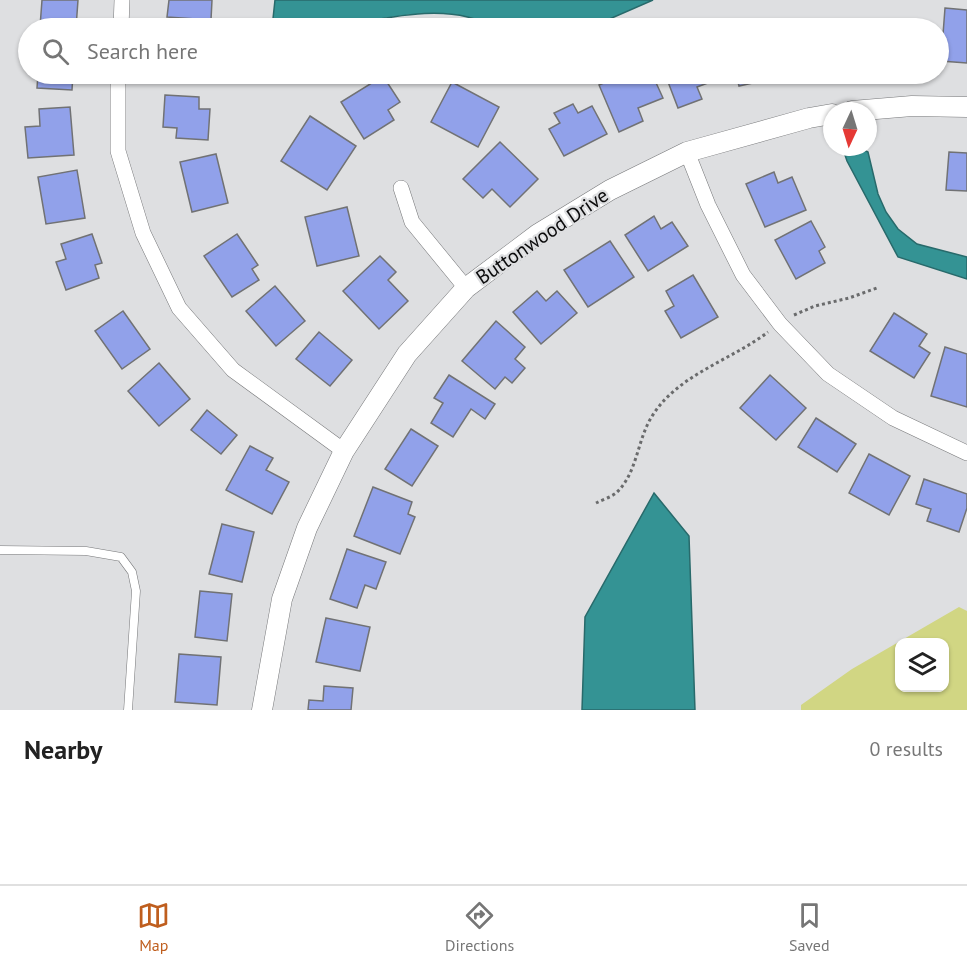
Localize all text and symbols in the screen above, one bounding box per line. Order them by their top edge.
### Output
search box [18,18,949,84]
icon: search [39,35,72,68]
text: Search here [87,37,198,65]
north arrow [823,102,877,156]
street label: Buttonwood Drive [471,182,613,290]
map controls [895,638,949,692]
button: layers [895,638,949,692]
text: Nearby [24,733,102,766]
text: 0 results [870,736,943,762]
tab: Map [137,899,170,955]
tab: Directions [445,899,514,955]
tab: Saved [789,899,830,955]

